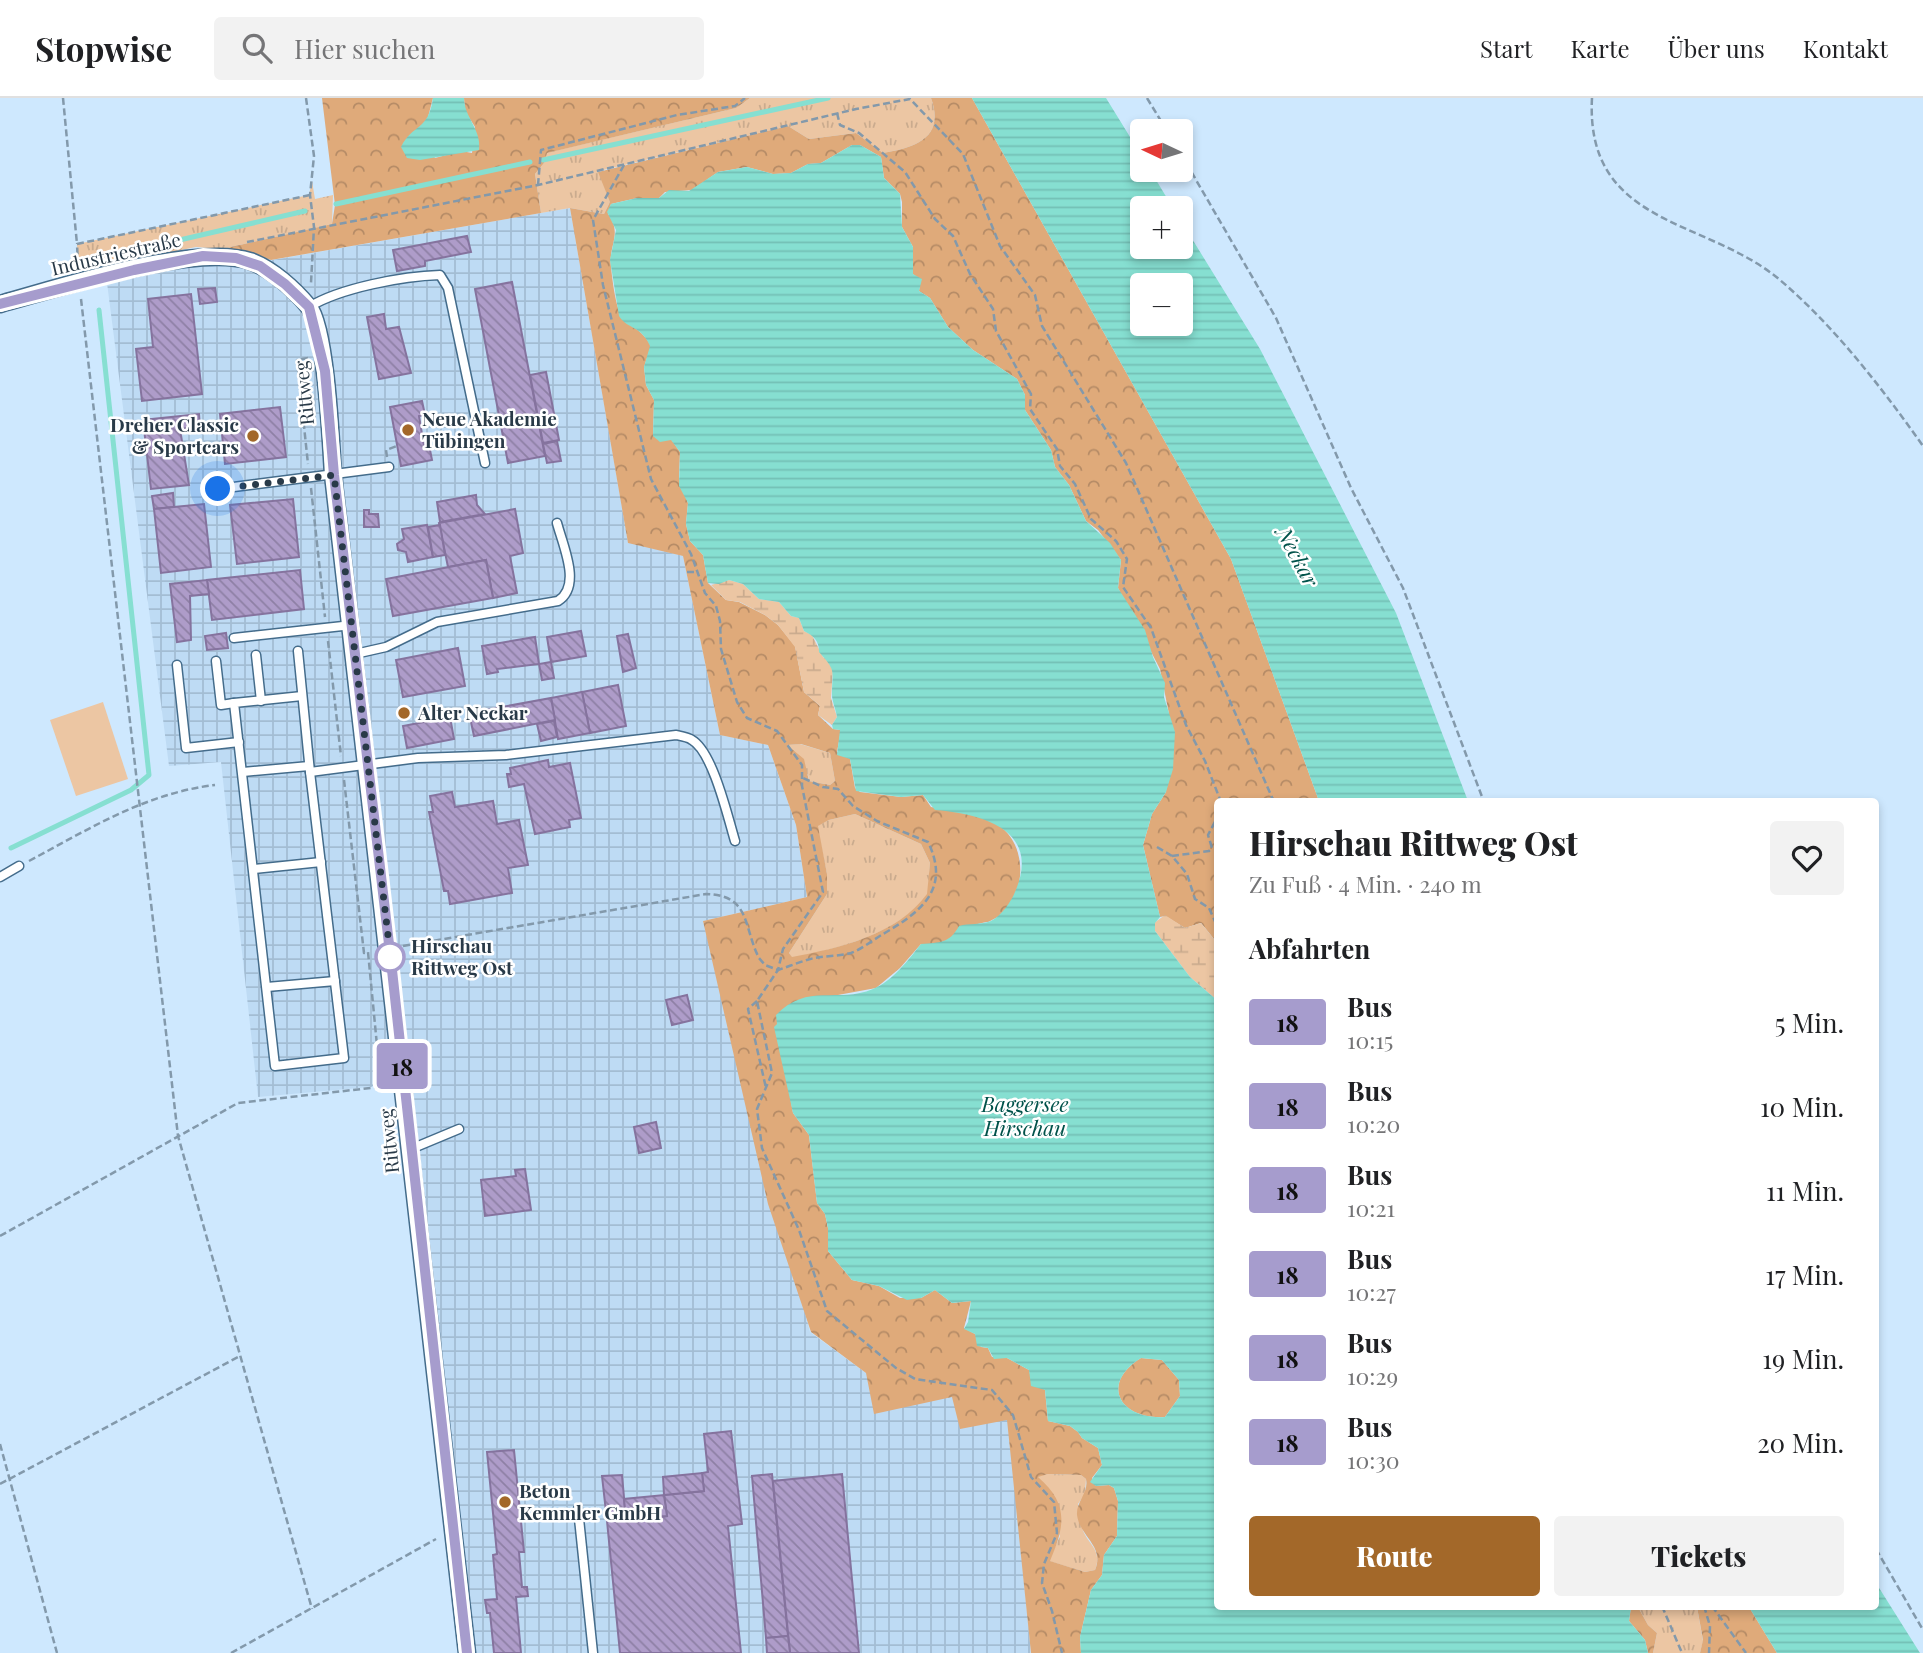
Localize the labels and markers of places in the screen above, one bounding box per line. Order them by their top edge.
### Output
place label: Neue Akademie Tübingen [422,405,557,453]
place label: Dreher Classic & Sportcars [110,411,239,459]
marker: Neue Akademie Tübingen [400,422,416,438]
marker: Dreher Classic & Sportcars [245,428,261,444]
place label: Alter Neckar [417,699,528,725]
marker: Alter Neckar [396,705,412,721]
place label: Hirschau Rittweg Ost [411,932,513,980]
marker: Hirschau Rittweg Ost [375,942,405,972]
place label: Beton Kemmler GmbH [519,1477,661,1525]
marker: Beton Kemmler GmbH [497,1494,513,1510]

